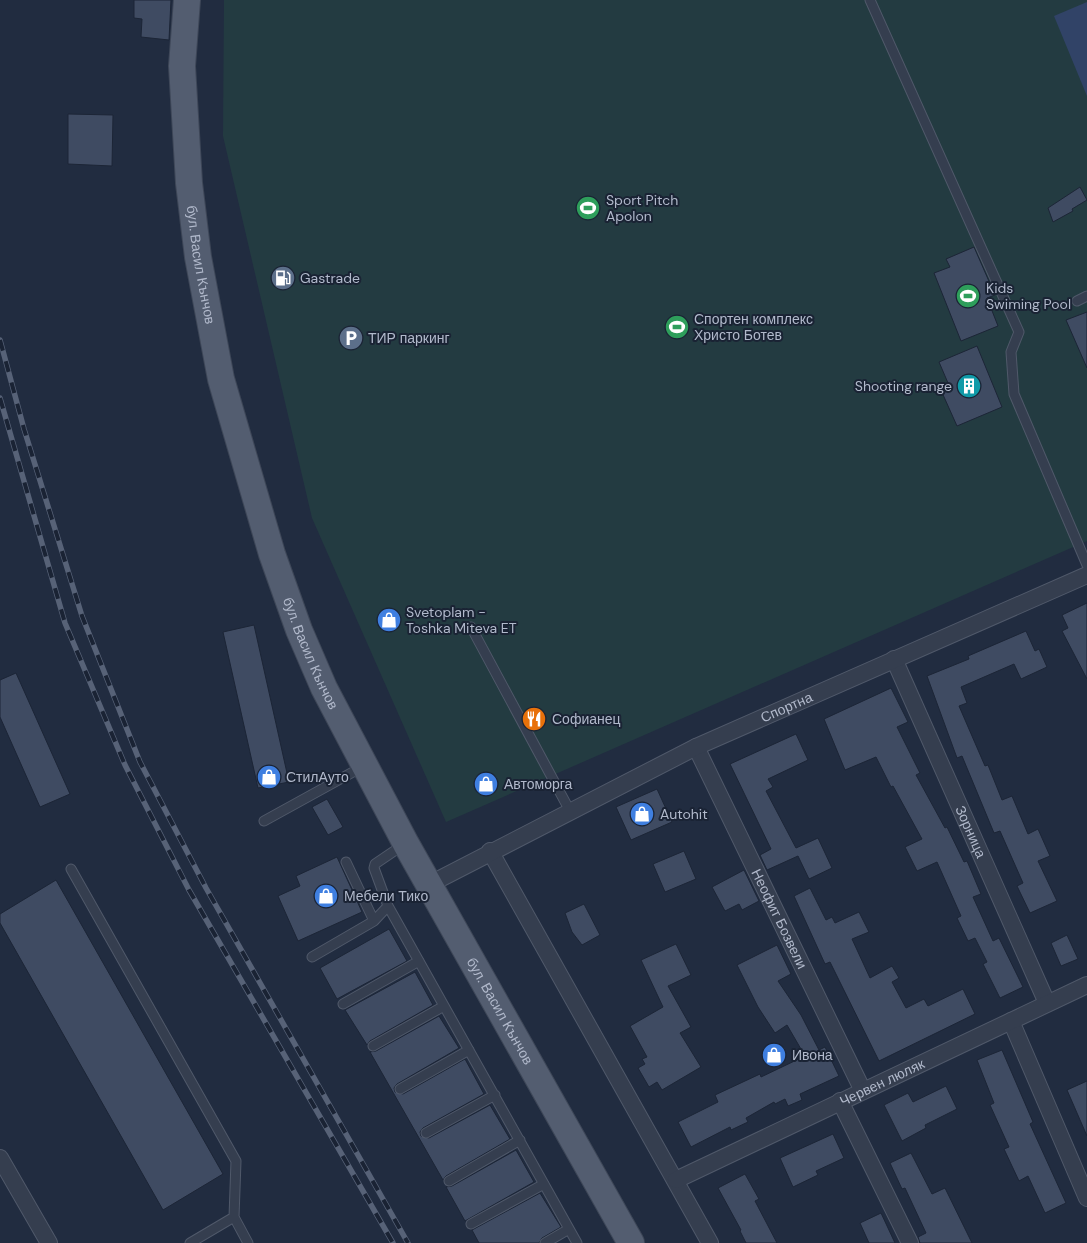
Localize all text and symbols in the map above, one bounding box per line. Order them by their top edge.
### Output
place label: Sport Pitch Apolon [606,191,678,225]
sports icon: Sport Pitch Apolon [575,195,601,221]
street label: бул. Васил Кънчов [183,204,219,326]
fuel station icon: Gastrade [270,265,296,291]
place label: Gastrade [300,269,360,287]
place label: Kids Swiming Pool [986,279,1071,313]
sports icon: Kids Swiming Pool [955,283,981,309]
place label: Спортен комплекс Христо Ботев [694,310,813,344]
sports icon: Спортен комплекс Христо Ботев [664,314,690,340]
parking icon: ТИР паркинг [338,325,364,351]
place label: ТИР паркинг [368,329,450,347]
building icon: Shooting range [956,373,982,399]
place label: Shooting range [855,377,952,395]
street label: бул. Васил Кънчов [279,595,343,712]
place label: Svetoplam - Toshka Miteva ET [406,603,517,637]
shop icon: Svetoplam - Toshka Miteva ET [376,607,402,633]
street label: Спортна [758,688,815,727]
restaurant icon: Софианец [521,706,547,732]
place label: Софианец [552,710,621,728]
shop icon: СтилАуто [256,764,282,790]
place label: СтилАуто [286,768,349,786]
shop icon: Автоморга [473,771,499,797]
place label: Автоморга [504,775,573,793]
shop icon: Autohit [629,801,655,827]
street label: Зорница [951,803,990,861]
place label: Autohit [660,805,708,823]
street label: Неофит Бозвели [747,866,811,972]
shop icon: Мебели Тико [313,883,339,909]
place label: Мебели Тико [344,887,428,905]
street label: бул. Васил Кънчов [463,954,537,1068]
shop icon: Ивона [761,1042,787,1068]
place label: Ивона [792,1046,833,1064]
street label: Червен люляк [837,1054,928,1110]

